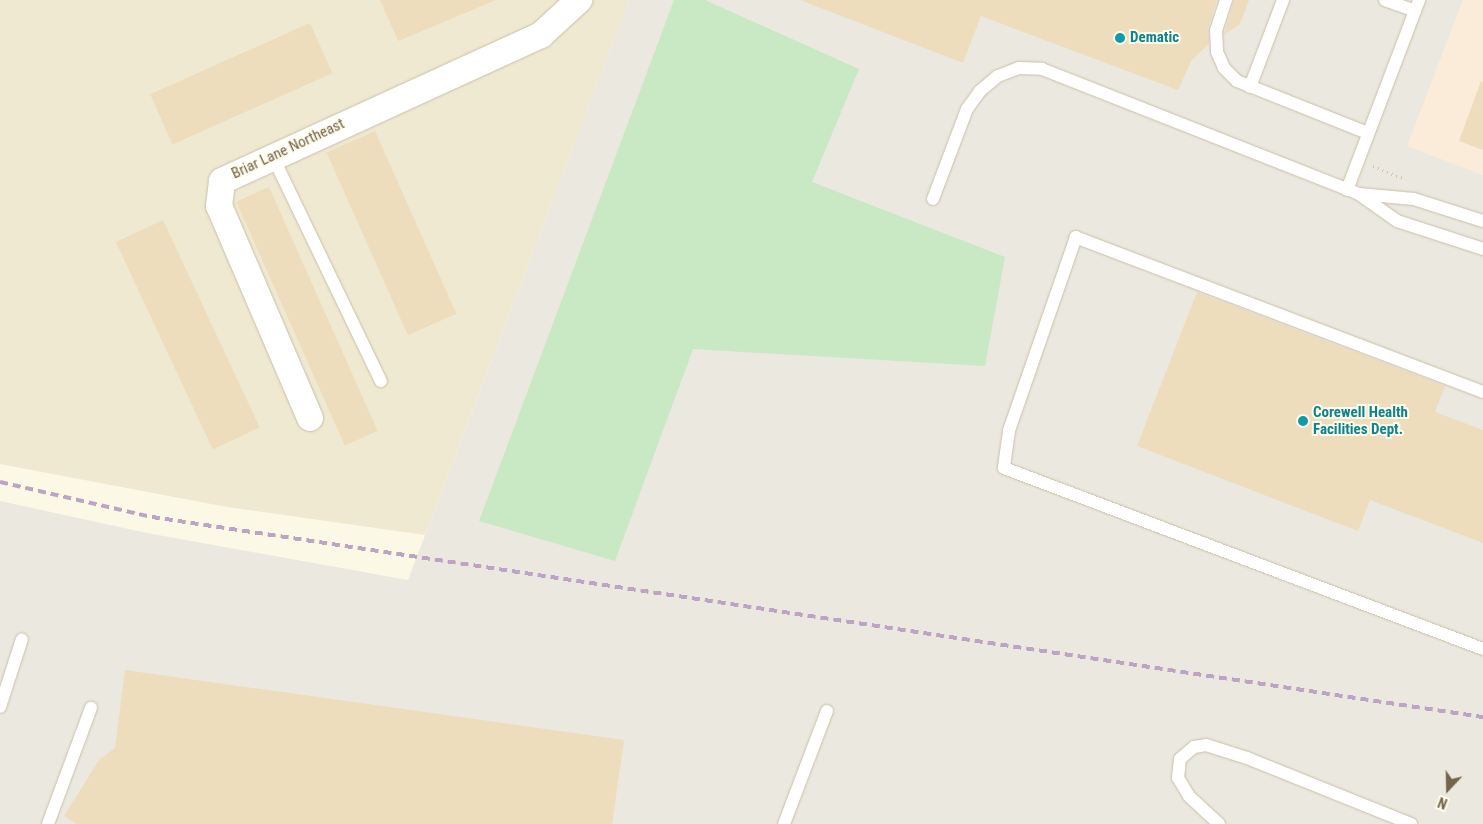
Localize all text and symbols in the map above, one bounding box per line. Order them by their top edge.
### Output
place label: Dematic [1130,29,1179,47]
marker: Dematic [1114,32,1126,44]
street label: Briar Lane Northeast [229,115,347,183]
place label: Corewell Health Facilities Dept. [1313,403,1408,438]
marker: Corewell Health Facilities Dept. [1297,415,1309,427]
north arrow [1423,764,1473,814]
text: N [1436,794,1450,812]

